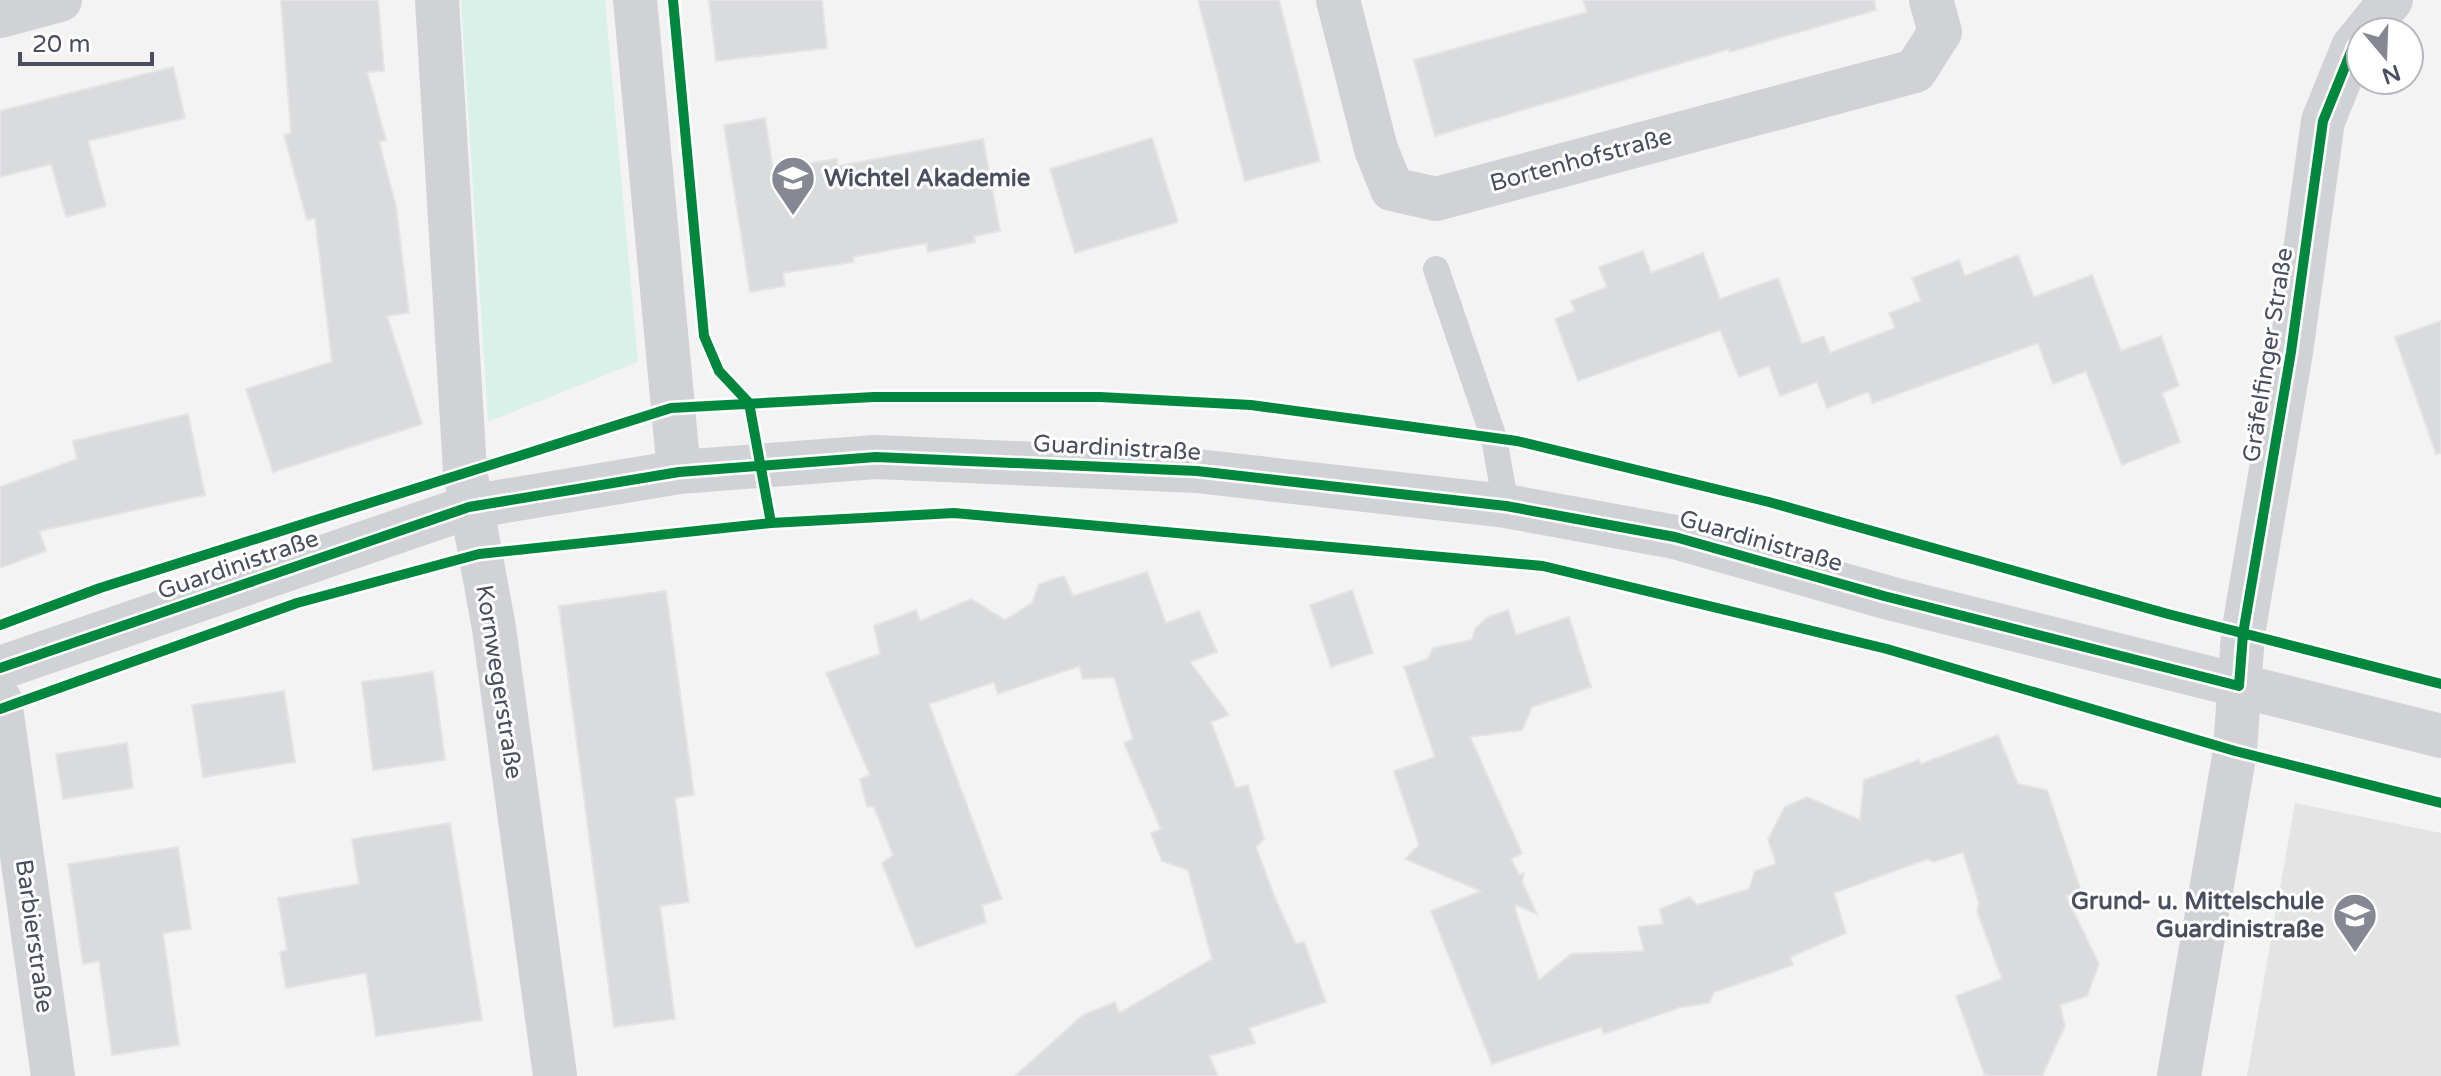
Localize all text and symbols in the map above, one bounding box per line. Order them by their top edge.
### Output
scale bar [20,16,152,66]
north arrow [2345,16,2425,96]
text: 20 m [32,30,90,59]
text: N [2379,59,2404,89]
street label: Bortenhofstraße [1487,122,1675,198]
school or university icon: Wichtel Akademie [769,154,817,217]
place label: Wichtel Akademie [824,164,1031,193]
street label: Gräfelfinger Straße [2237,246,2299,464]
street label: Guardinistraße [1032,429,1202,467]
street label: Guardinistraße [1676,504,1846,578]
street label: Guardinistraße [154,524,322,606]
street label: Kornwegerstraße [469,583,529,781]
street label: Barbierstraße [9,857,59,1015]
place label: Grund- u. Mittelschule Guardinistraße [2071,887,2324,944]
school or university icon: Grund- u. Mittelschule Guardinistraße [2331,891,2379,954]

